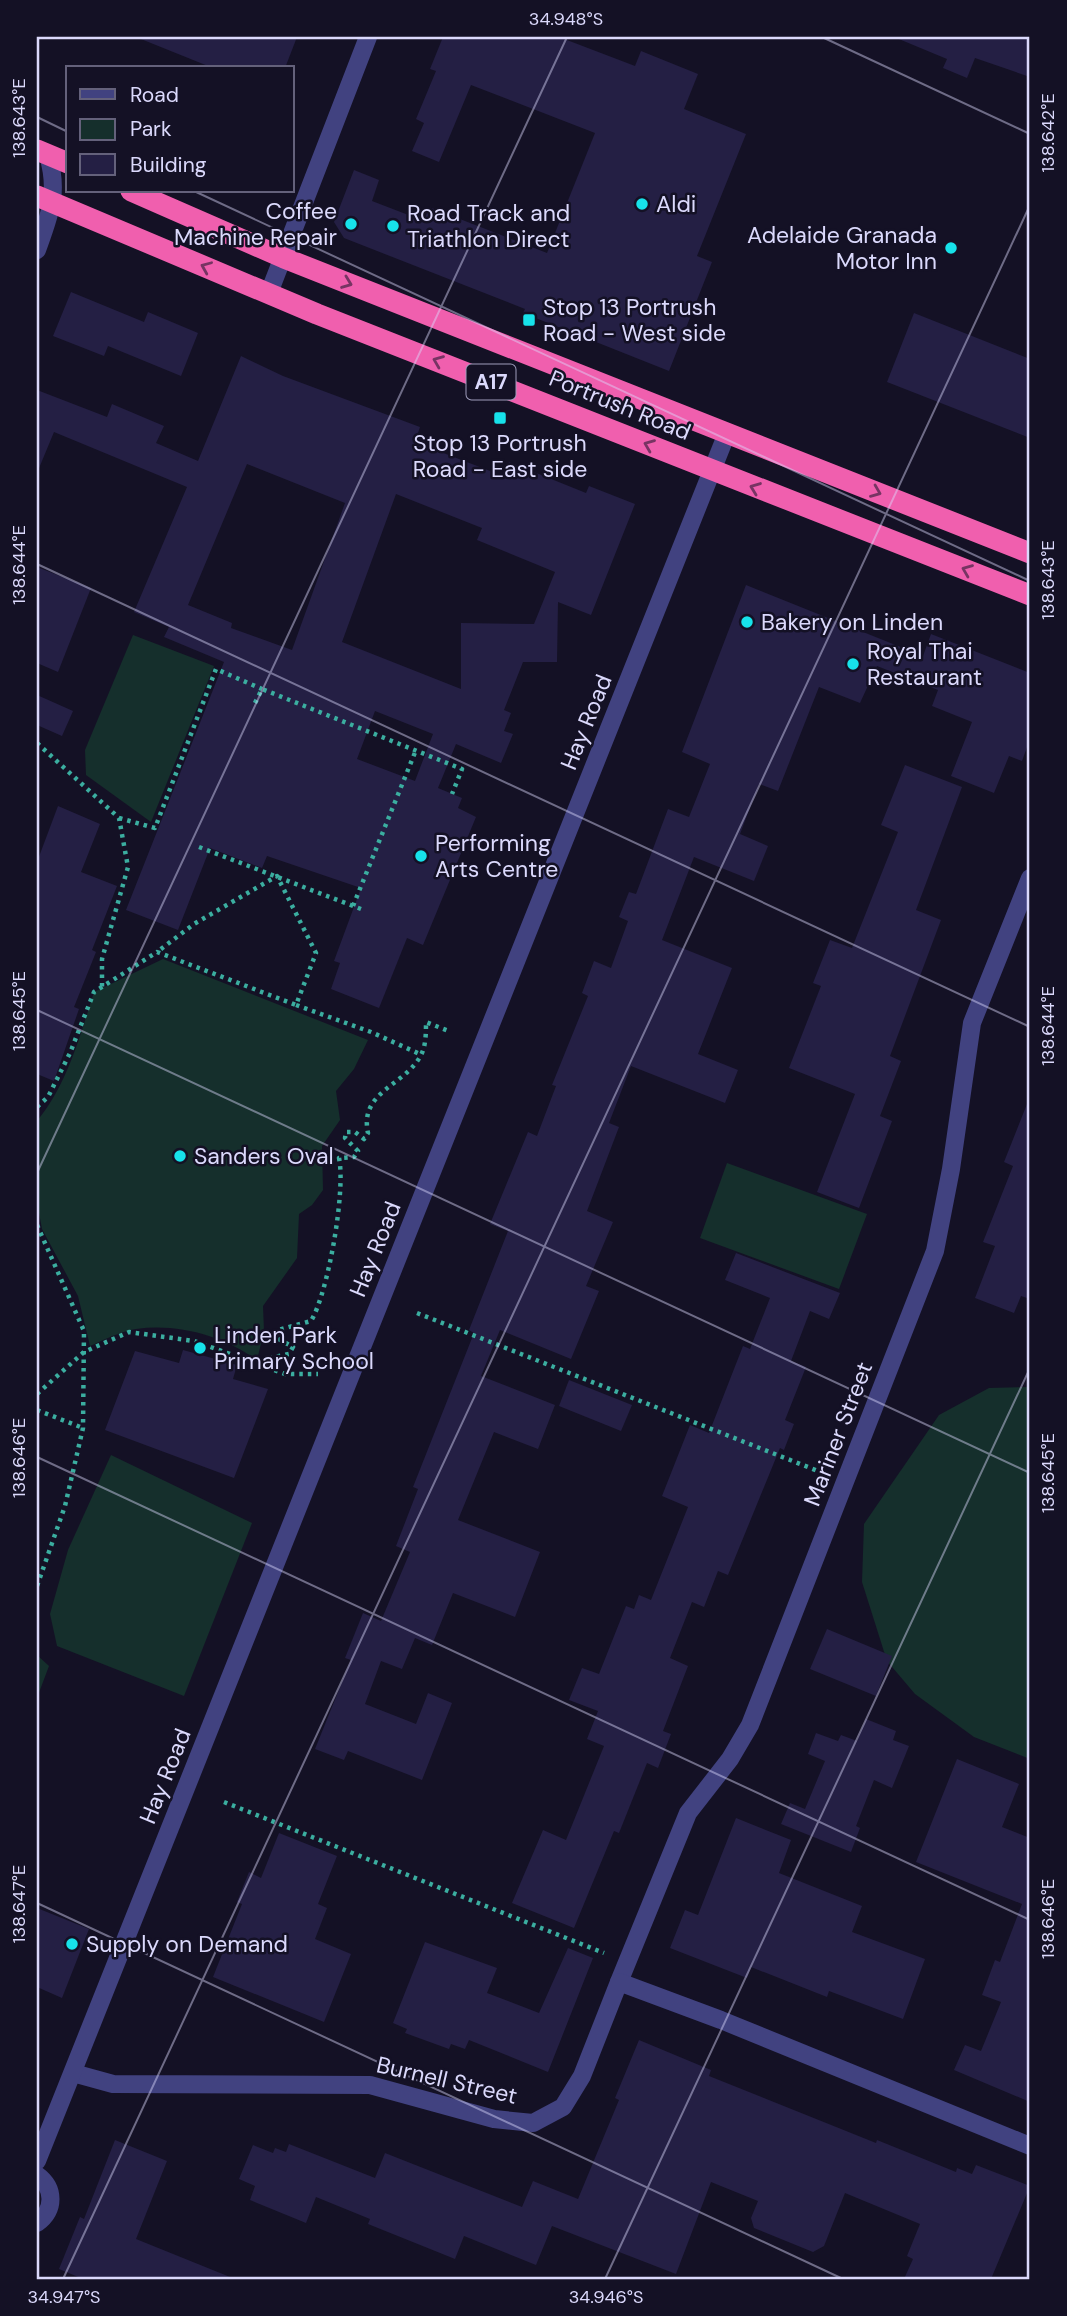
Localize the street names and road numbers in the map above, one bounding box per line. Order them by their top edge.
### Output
street label: Portrush Road [545,363,695,447]
road number: A17 [466,364,516,400]
street label: Hay Road [553,670,619,774]
street label: Hay Road [342,1197,408,1301]
street label: Mariner Street [797,1358,879,1510]
street label: Hay Road [132,1724,198,1828]
street label: Burnell Street [374,2049,520,2111]

